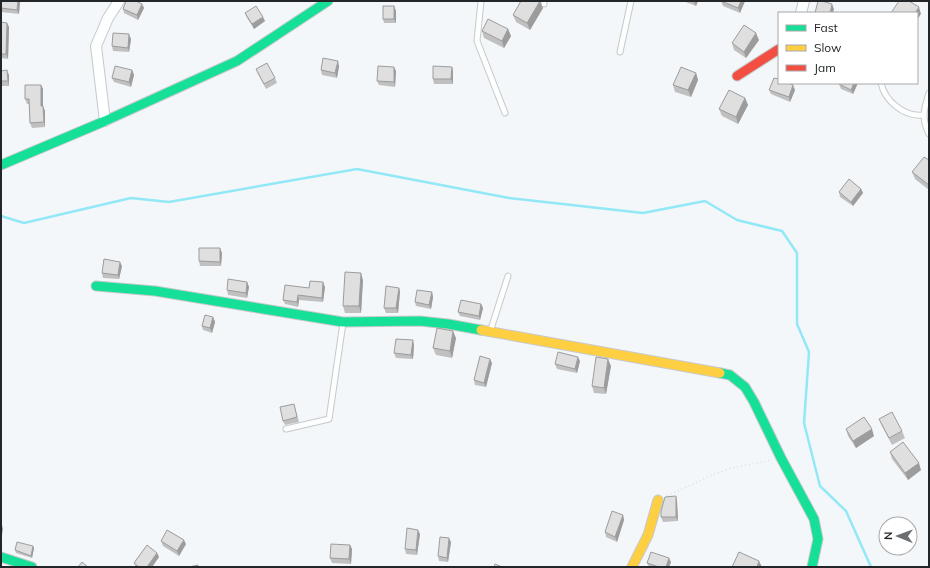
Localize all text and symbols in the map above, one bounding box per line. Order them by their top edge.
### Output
legend [778,12,918,84]
text: Fast [814,20,838,35]
text: Slow [814,40,842,55]
text: Jam [814,60,836,75]
north arrow [878,516,918,556]
text: N [881,532,895,540]

